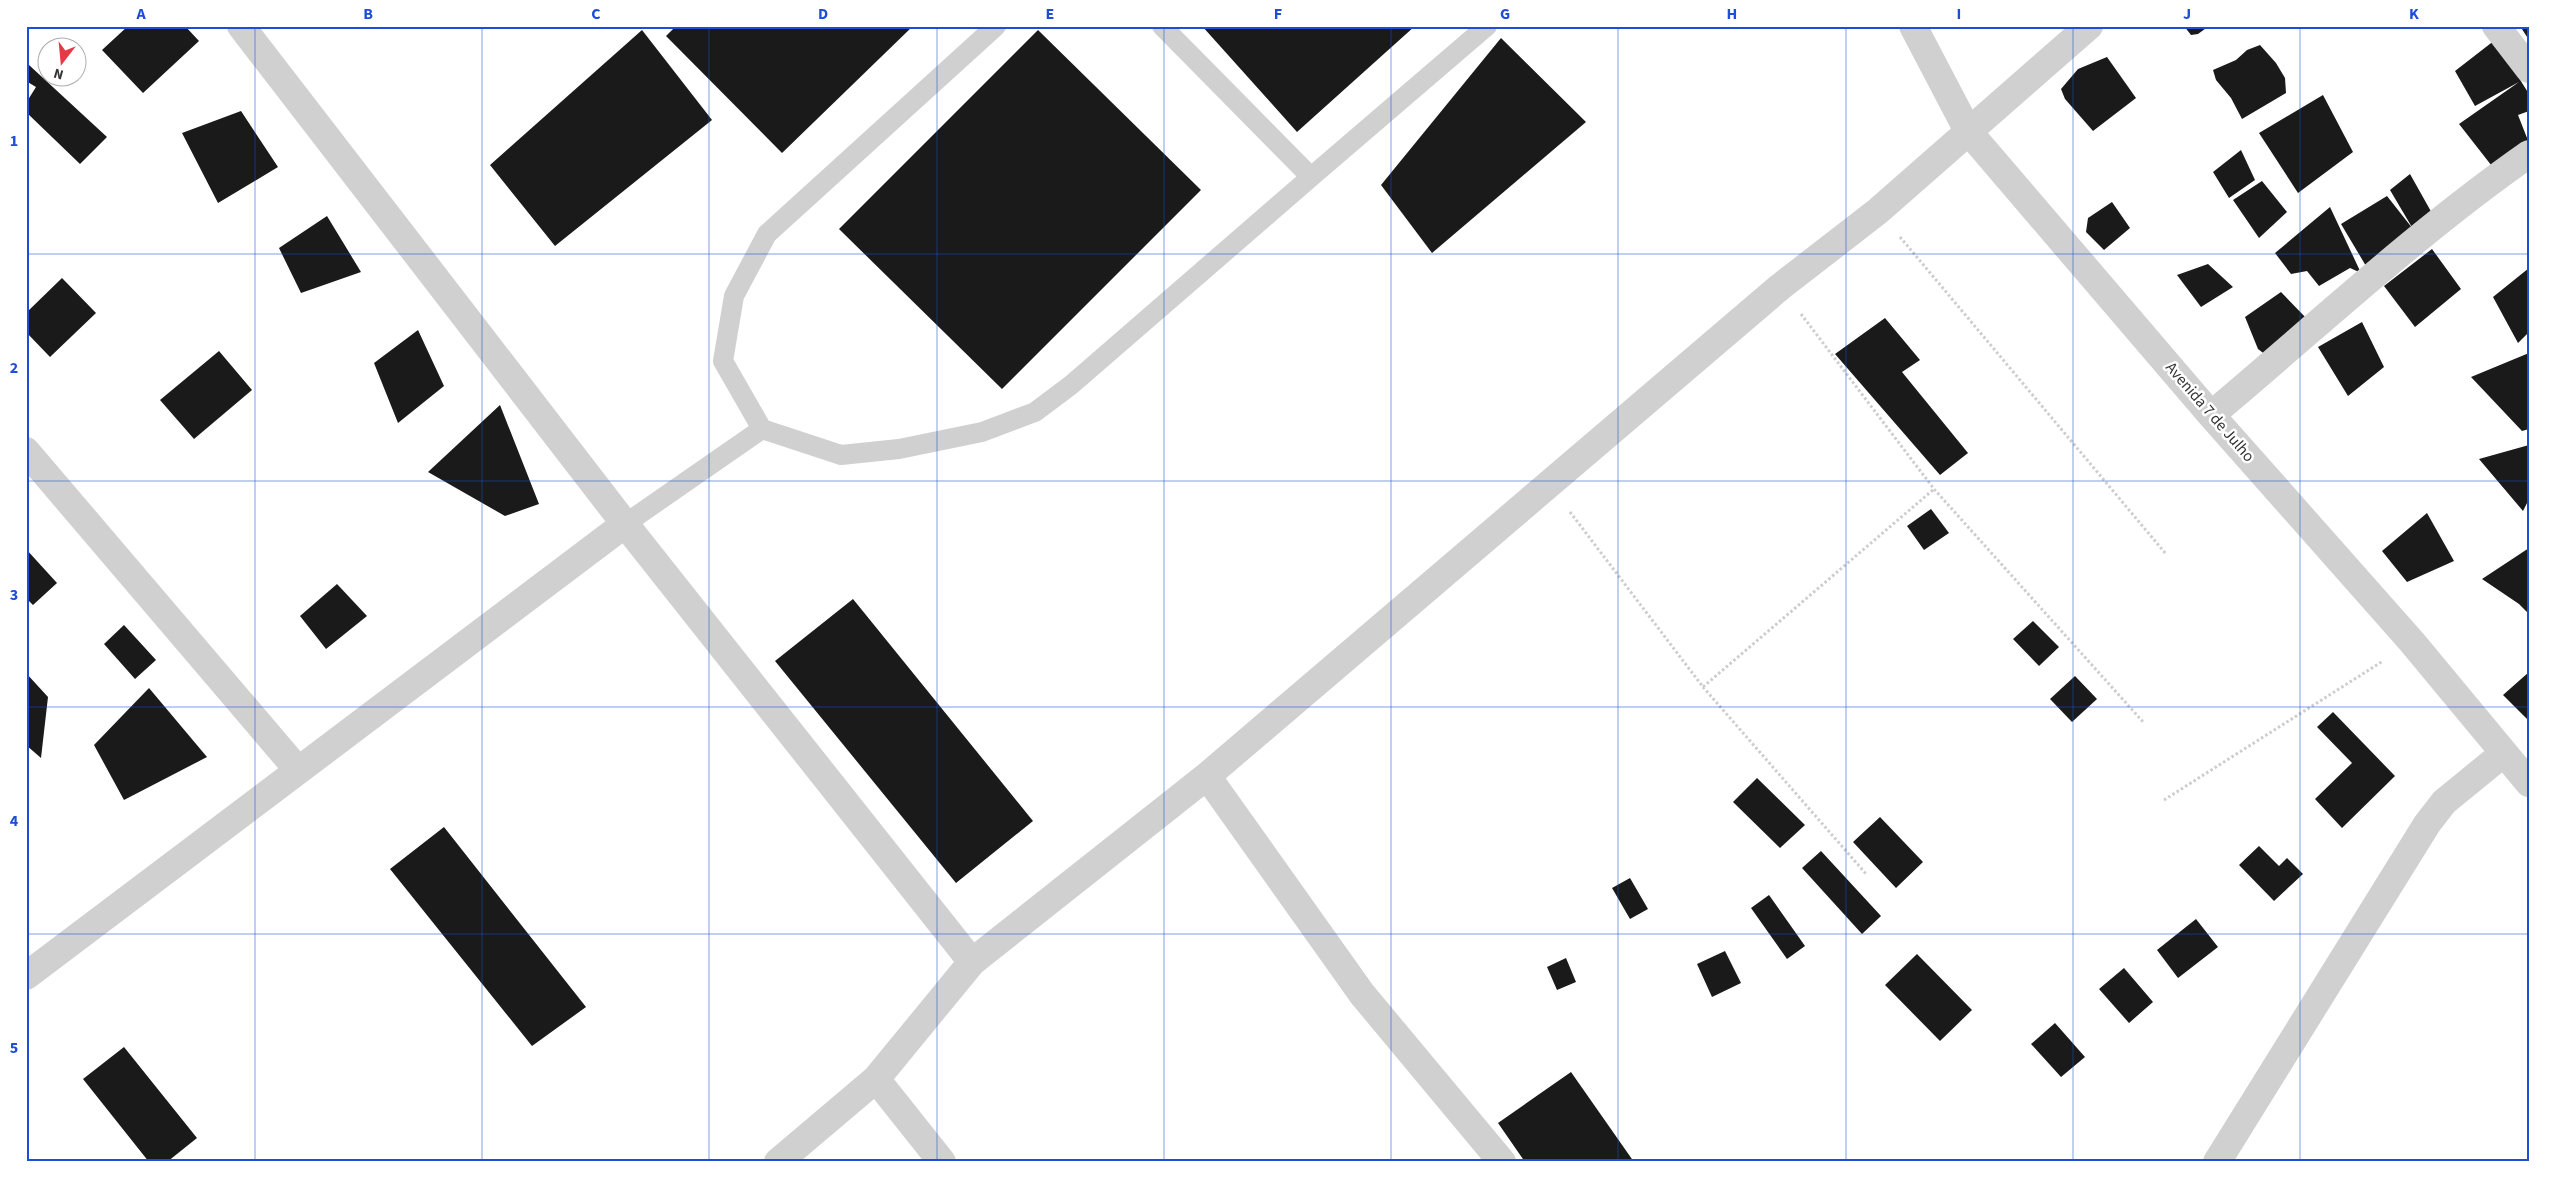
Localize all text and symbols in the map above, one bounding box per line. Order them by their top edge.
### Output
text: A [135,3,146,25]
text: B [363,3,373,25]
text: C [591,3,601,25]
text: D [818,3,828,25]
text: E [1046,3,1054,25]
text: F [1274,3,1282,25]
text: G [1500,3,1510,25]
text: H [1727,3,1737,25]
text: I [1957,3,1961,25]
text: J [2183,3,2191,25]
text: K [2409,3,2419,25]
north arrow [38,38,88,88]
text: N [51,63,66,84]
text: 1 [10,130,18,152]
text: 2 [10,357,18,379]
street label: Avenida 7 de Julho [2160,357,2260,467]
text: 3 [10,584,18,606]
text: 4 [10,810,19,832]
text: 5 [10,1037,18,1059]

